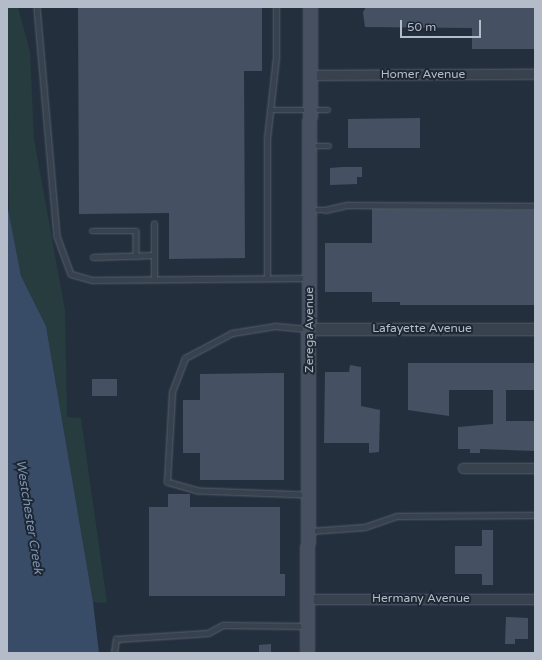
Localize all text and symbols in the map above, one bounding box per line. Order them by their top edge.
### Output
scale bar [402,12,483,38]
text: 50 m [407,20,436,34]
street label: Homer Avenue [381,68,465,82]
street label: Zerega Avenue [303,287,317,373]
street label: Lafayette Avenue [372,322,472,336]
water label: Westchester Creek [12,459,46,575]
street label: Hermany Avenue [372,592,470,606]

